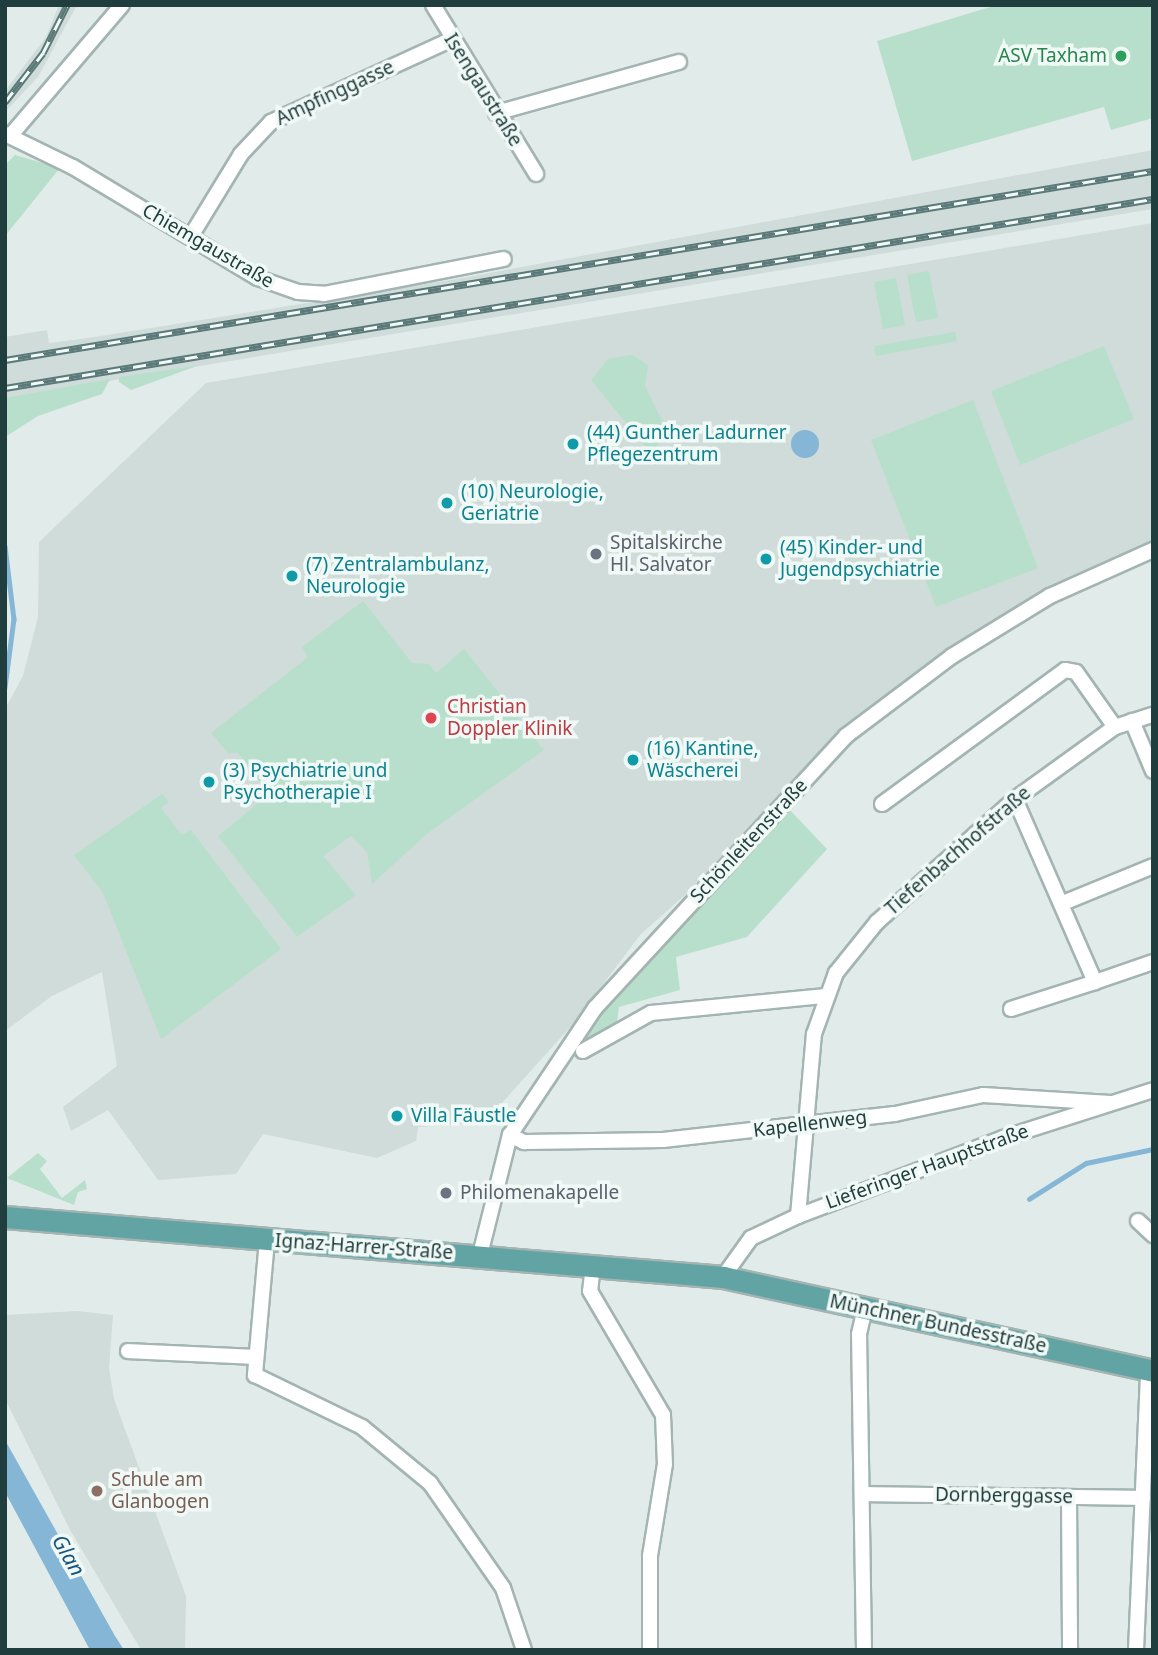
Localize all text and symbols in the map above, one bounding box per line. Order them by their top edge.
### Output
street label: Isengaustraße [439,29,527,151]
place label: ASV Taxham [998,45,1107,67]
marker: ASV Taxham [1113,48,1129,64]
street label: Ampfinggasse [272,56,398,130]
street label: Chiemgaustraße [138,199,278,293]
place label: (44) Gunther Ladurner Pflegezentrum [587,422,787,466]
marker: (44) Gunther Ladurner Pflegezentrum [565,436,581,452]
place label: (10) Neurologie, Geriatrie [461,481,604,525]
marker: (10) Neurologie, Geriatrie [439,495,455,511]
place label: Spitalskirche Hl. Salvator [610,532,723,576]
place label: (45) Kinder- und Jugendpsychiatrie [780,537,940,581]
marker: Spitalskirche Hl. Salvator [588,546,604,562]
marker: (45) Kinder- und Jugendpsychiatrie [758,551,774,567]
place label: (7) Zentralambulanz, Neurologie [306,554,490,598]
marker: (7) Zentralambulanz, Neurologie [284,568,300,584]
place label: Christian Doppler Klinik [447,696,572,740]
marker: Christian Doppler Klinik [421,708,441,728]
place label: (16) Kantine, Wäscherei [647,738,759,782]
marker: (16) Kantine, Wäscherei [625,752,641,768]
place label: (3) Psychiatrie und Psychotherapie I [223,760,387,804]
marker: (3) Psychiatrie und Psychotherapie I [201,774,217,790]
street label: Schönleitenstraße [686,774,812,908]
street label: Tiefenbachhofstraße [881,782,1035,920]
place label: Villa Fäustle [411,1105,517,1127]
street label: Kapellenweg [752,1106,868,1142]
marker: Villa Fäustle [389,1108,405,1124]
street label: Lieferinger Hauptstraße [822,1120,1032,1214]
place label: Philomenakapelle [460,1182,619,1204]
marker: Philomenakapelle [438,1185,454,1201]
street label: Ignaz-Harrer-Straße [274,1229,454,1265]
street label: Münchner Bundesstraße [828,1290,1048,1358]
place label: Schule am Glanbogen [111,1469,209,1513]
marker: Schule am Glanbogen [89,1483,105,1499]
street label: Dornberggasse [935,1483,1073,1509]
water label: Glan [47,1530,91,1580]

